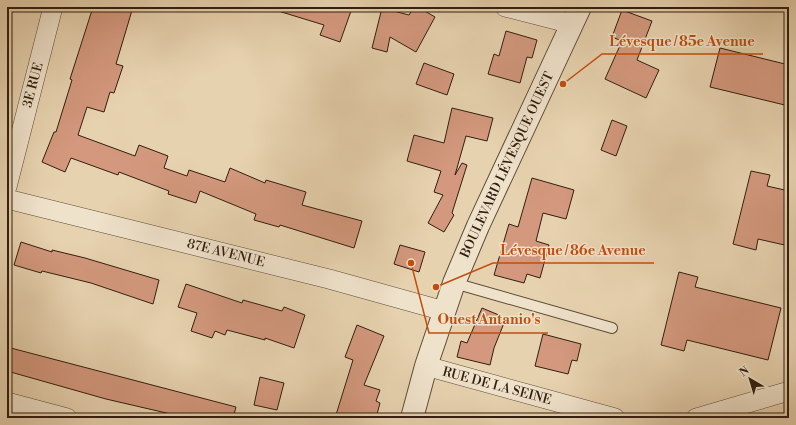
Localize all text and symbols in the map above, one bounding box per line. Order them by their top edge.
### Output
callout: Lévesque / 85e Avenue [602,28,763,54]
text: Lévesque / 85e Avenue [609,33,755,51]
street label: 3E RUE [19,61,47,109]
street label: BOULEVARD LÉVESQUE OUEST [455,69,557,261]
street label: 87E AVENUE [185,236,267,270]
callout: Lévesque / 86e Avenue [493,237,654,263]
text: Lévesque / 86e Avenue [500,242,646,260]
callout: Ouest Antanio's [429,307,548,333]
text: Ouest Antanio's [437,311,541,329]
north arrow [730,359,770,399]
street label: RUE DE LA SEINE [441,364,553,408]
text: N [737,364,752,380]

